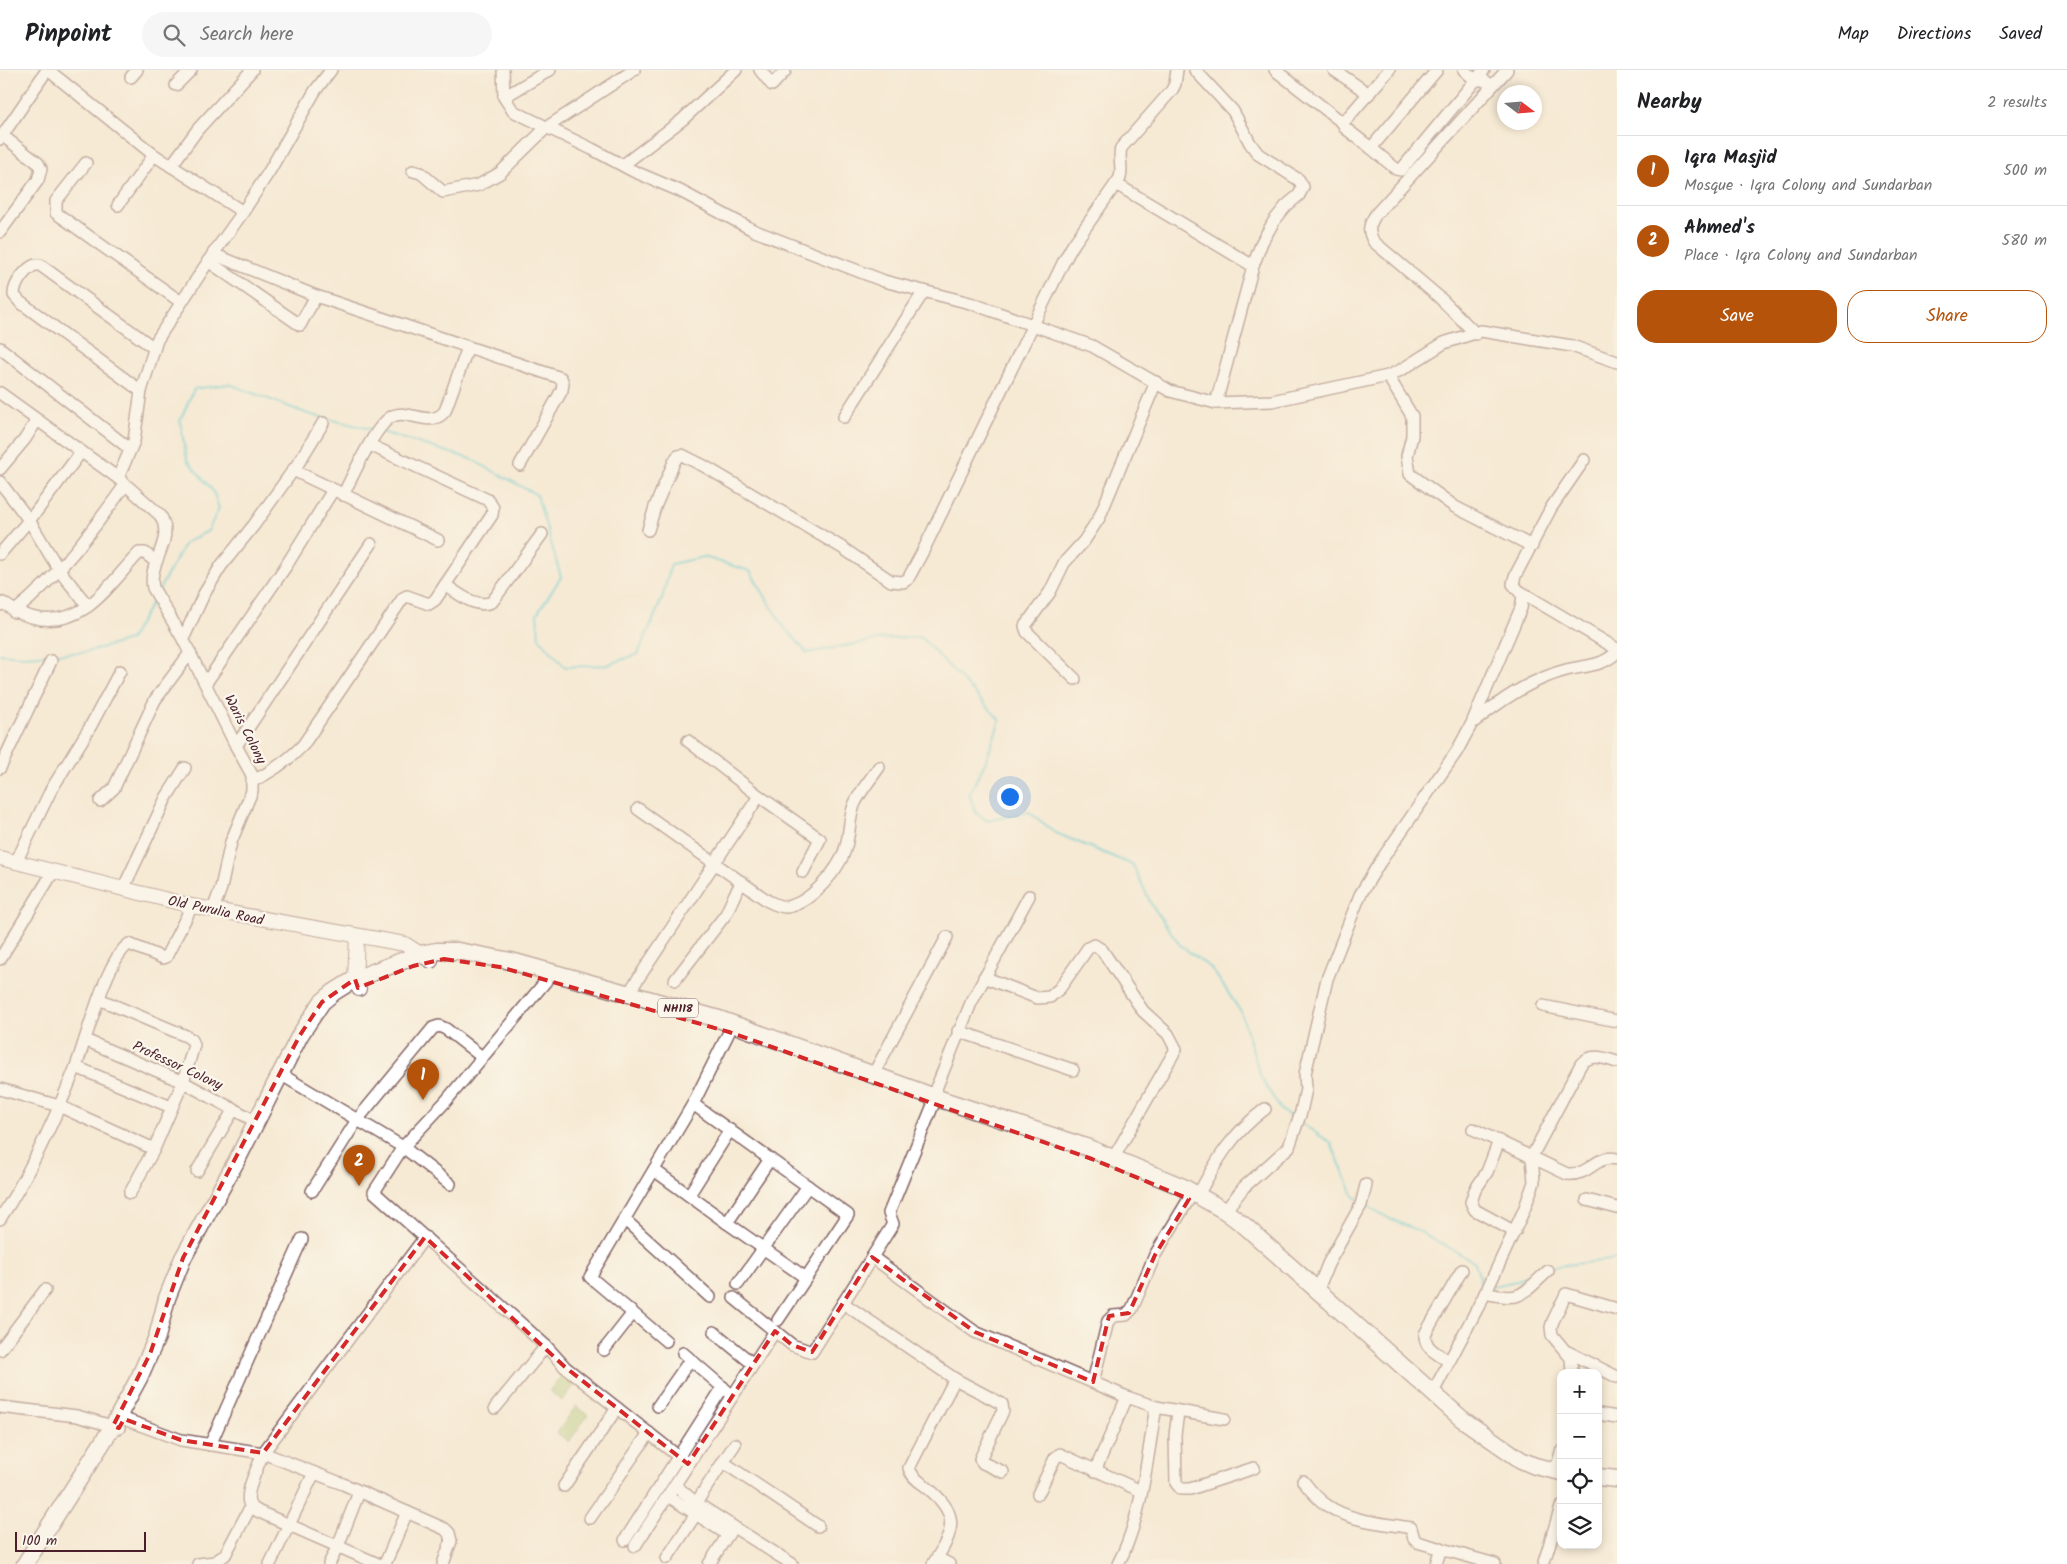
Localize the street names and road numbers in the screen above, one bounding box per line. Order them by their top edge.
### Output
street label: Waris Colony [218,691,272,769]
street label: Old Purulia Road [166,890,267,932]
road number: NH118 [658,998,698,1018]
street label: Professor Colony [129,1035,227,1097]

